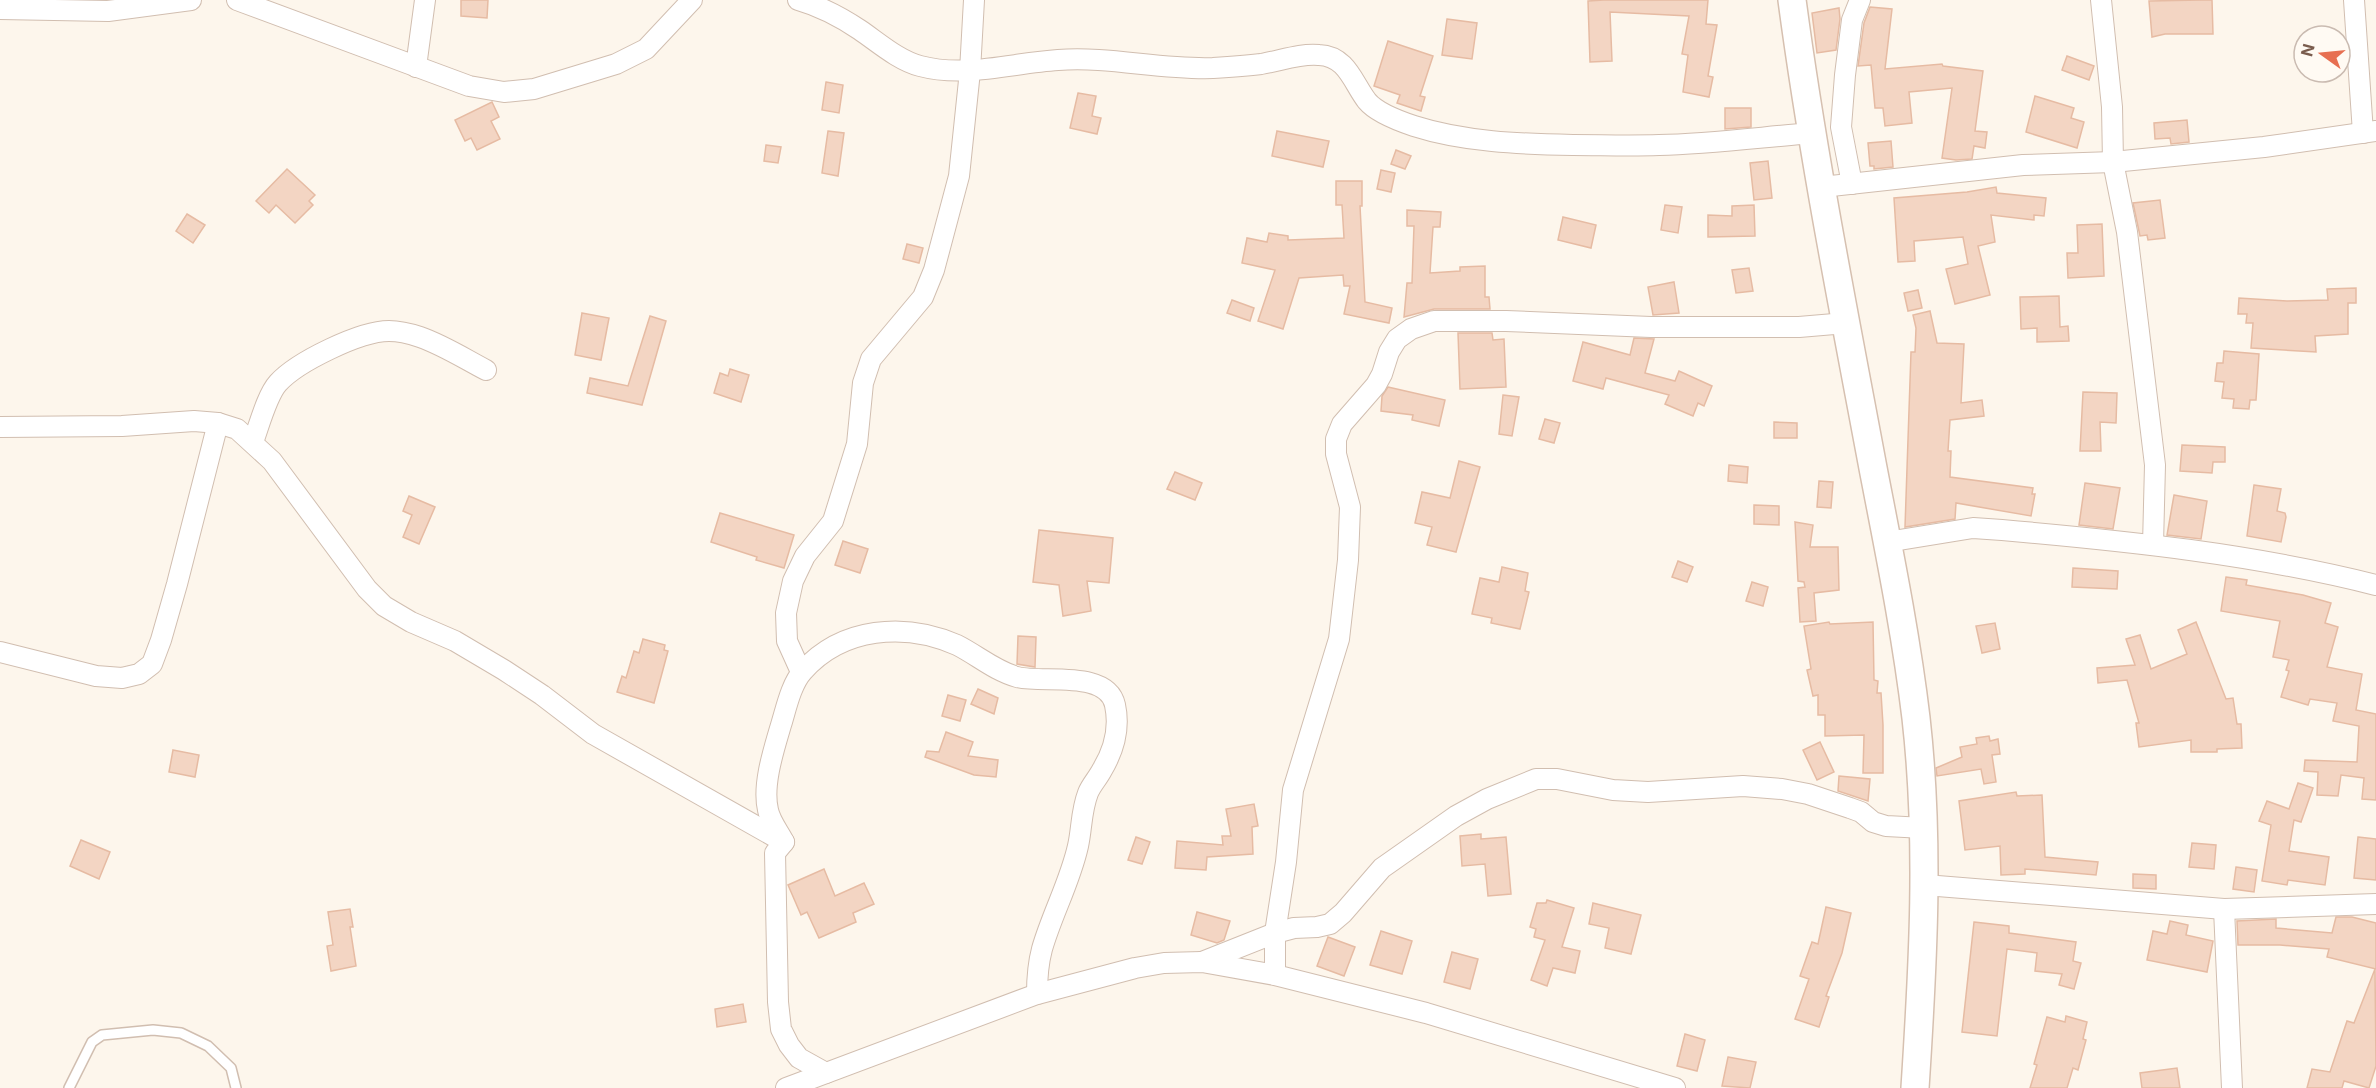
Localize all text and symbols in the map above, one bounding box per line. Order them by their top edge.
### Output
north arrow [2292,24,2352,84]
text: N [2296,42,2319,59]

